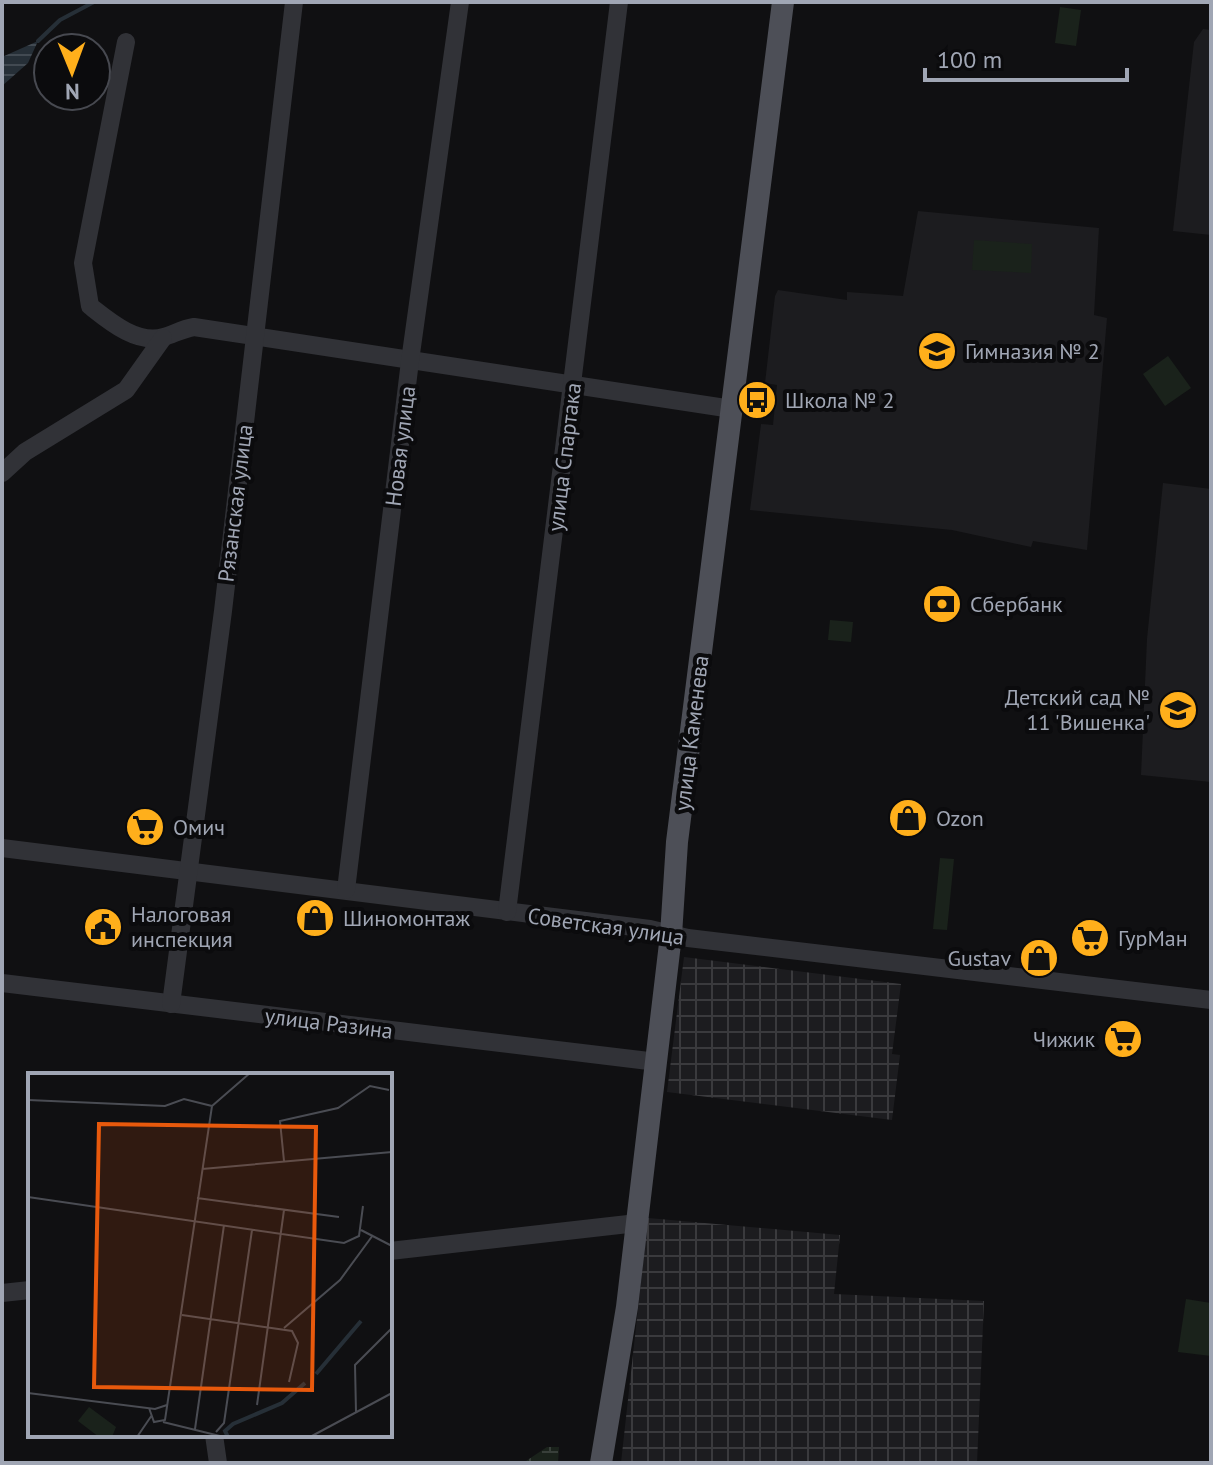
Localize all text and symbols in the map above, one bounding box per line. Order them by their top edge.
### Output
north arrow [32,32,112,112]
scale bar [925,32,1127,82]
text: 100 m [937,44,1002,75]
text: N [65,78,80,106]
school or university icon: Гимназия № 2 [916,330,958,372]
place label: Гимназия № 2 [965,337,1100,365]
bus stop icon: Школа № 2 [736,379,778,421]
street label: улица Спартака [541,381,587,533]
street label: Новая улица [379,384,421,508]
place label: Школа № 2 [785,386,894,414]
street label: Рязанская улица [211,423,259,583]
bank icon: Сбербанк [921,583,963,625]
place label: Сбербанк [970,590,1063,618]
street label: улица Каменева [668,654,714,812]
place label: Детский сад № 11 'Вишенка' [1005,683,1150,736]
school or university icon: Детский сад № 11 'Вишенка' [1157,689,1199,731]
shop icon: Ozon [887,797,929,839]
place label: Ozon [936,804,984,832]
supermarket icon: Омич [124,806,166,848]
place label: Омич [173,813,225,841]
shop icon: Шиномонтаж [294,897,336,939]
place label: Налоговая инспекция [131,900,233,953]
street label: Советская улица [526,901,686,951]
place label: Шиномонтаж [343,904,471,932]
public building icon: Налоговая инспекция [82,906,124,948]
supermarket icon: ГурМан [1069,917,1111,959]
place label: ГурМан [1118,924,1188,952]
shop icon: Gustav [1018,937,1060,979]
place label: Gustav [947,944,1011,972]
street label: улица Разина [263,1001,395,1045]
supermarket icon: Чижик [1102,1018,1144,1060]
place label: Чижик [1033,1025,1095,1053]
inset map [28,1073,392,1437]

